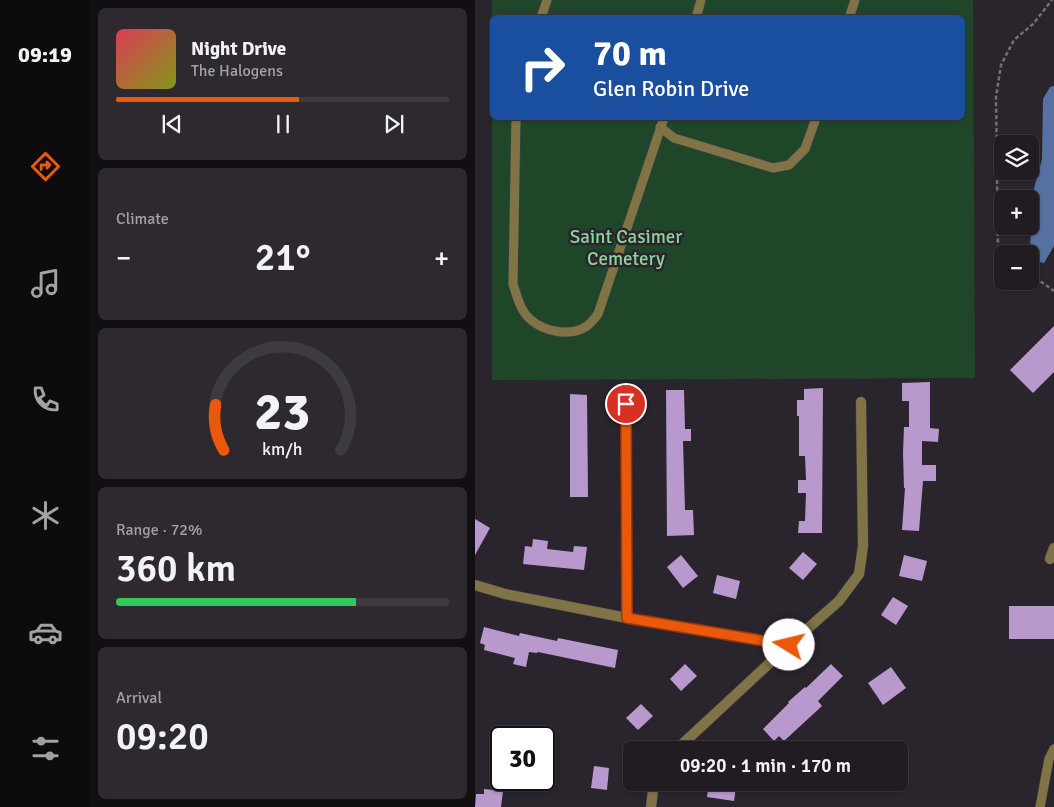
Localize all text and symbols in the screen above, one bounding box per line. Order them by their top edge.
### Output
text: 70 m [593,32,667,75]
icon: right [510,35,575,100]
text: Night Drive [191,37,286,61]
text: 09:19 [18,41,72,68]
text: The Halogens [191,61,283,81]
text: Glen Robin Drive [593,75,749,102]
icon: previous [158,110,186,138]
icon: pause [269,110,297,138]
icon: next [380,110,408,138]
map controls [994,135,1039,290]
button: layers [994,135,1039,180]
icon: directions [28,149,63,184]
button: + [994,190,1039,235]
text: Climate [116,209,169,229]
park label: Saint Casimer Cemetery [570,225,682,271]
text: 21° [255,234,310,281]
text: − [116,241,131,275]
text: + [434,241,449,275]
button: − [994,245,1039,290]
icon: music [28,266,63,301]
text: 23 [254,380,311,444]
icon: phone [28,382,63,417]
pin [605,383,647,425]
icon: arrive [612,390,640,418]
text: km/h [262,438,303,460]
icon: climate [28,498,63,533]
text: Range · 72% [116,520,202,540]
text: 360 km [116,545,236,592]
icon: car [28,615,63,650]
position arrow [762,618,814,670]
text: Arrival [116,688,162,708]
text: 09:20 [116,713,209,760]
speed limit sign: 30 [490,726,555,791]
icon: filters [28,731,63,766]
text: 09:20 · 1 min · 170 m [680,754,851,778]

